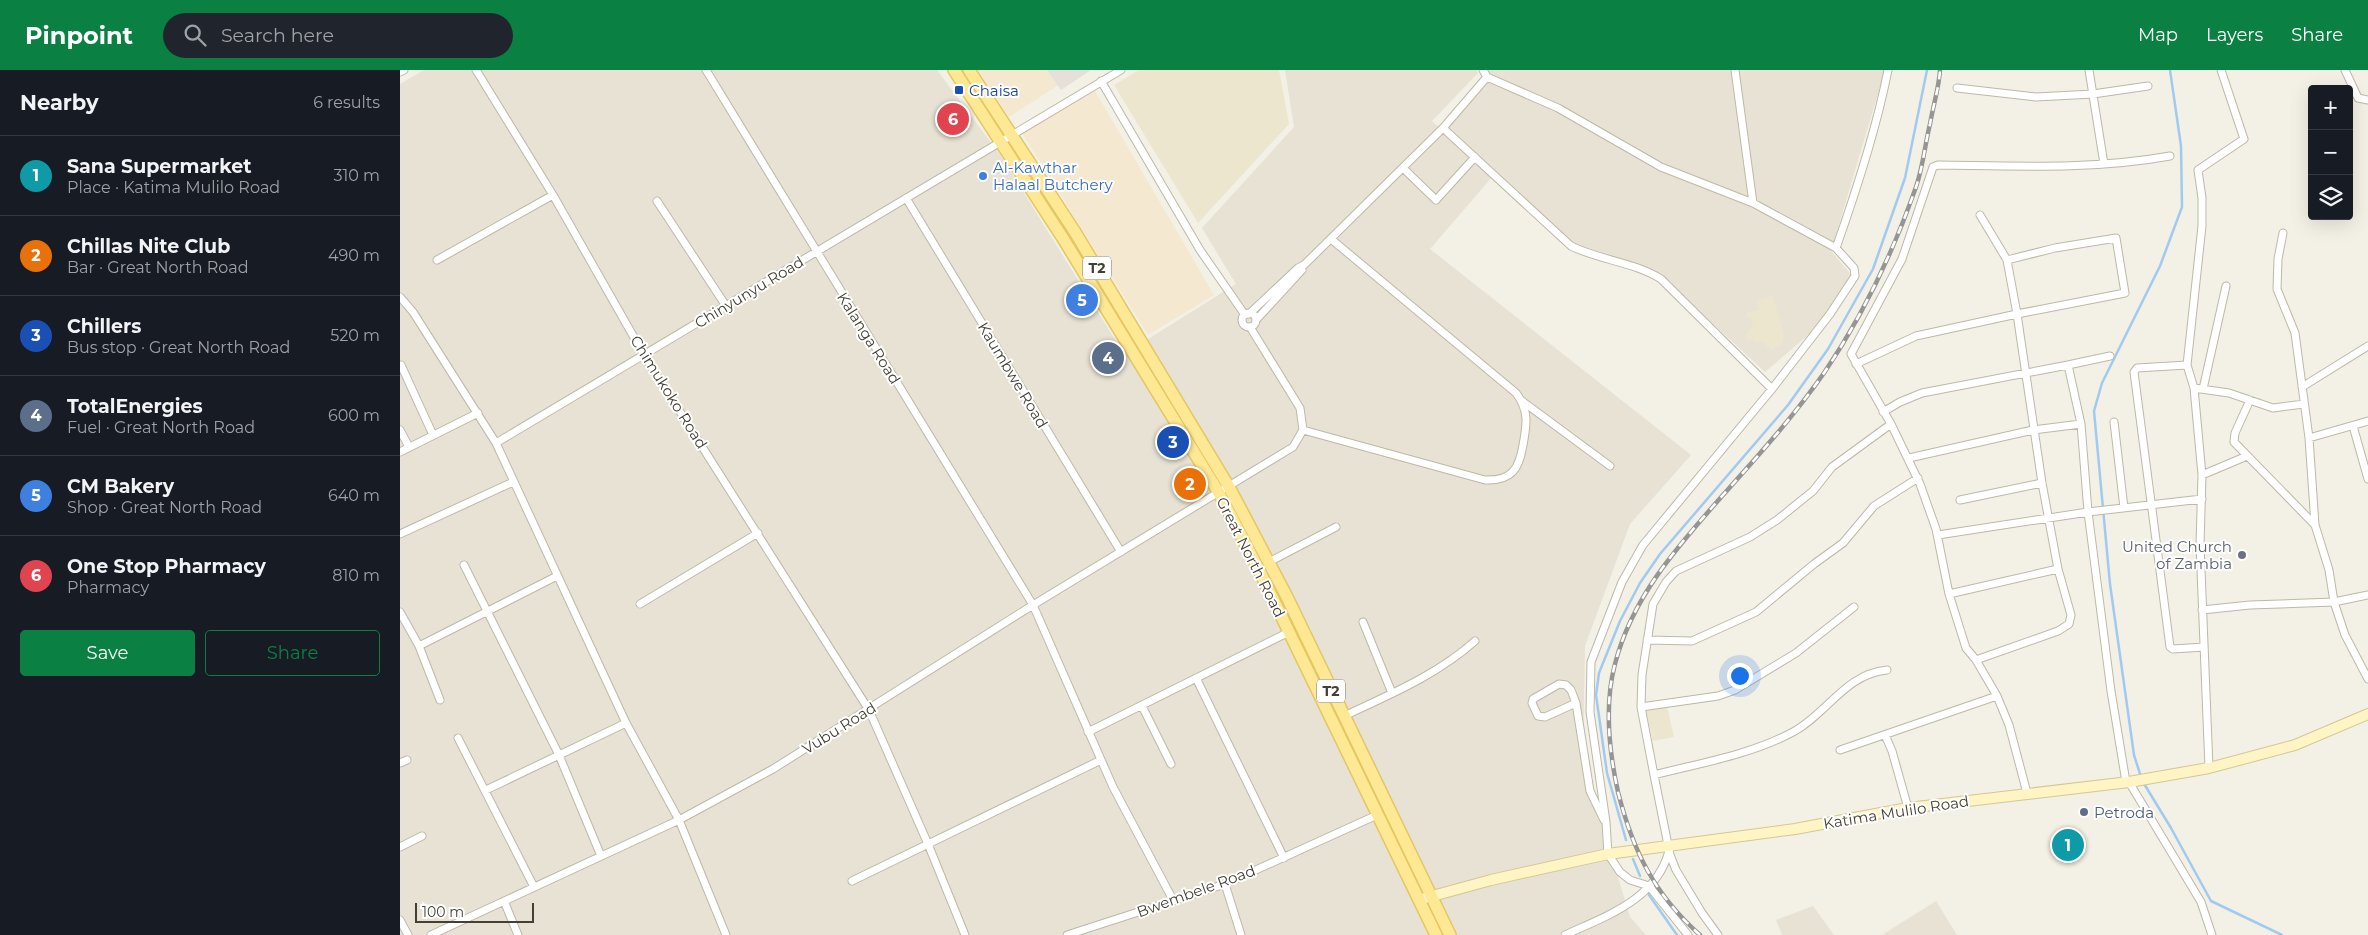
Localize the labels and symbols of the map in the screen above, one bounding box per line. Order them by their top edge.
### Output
place label: Chaisa [969,81,1019,100]
marker: Chaisa [953,84,965,96]
pin: 6 [937,100,969,138]
place label: Al-Kawthar Halaal Butchery [993,158,1113,194]
marker: Al-Kawthar Halaal Butchery [977,170,989,182]
street label: Chinyunyu Road [691,252,807,332]
road number: T2 [1083,257,1111,280]
pin: 5 [1066,281,1098,319]
street label: Kalanga Road [833,289,905,387]
street label: Kaumbwe Road [974,318,1052,432]
street label: Chimukoko Road [626,332,712,452]
pin: 4 [1092,339,1124,377]
pin: 3 [1157,423,1189,461]
pin: 2 [1174,465,1206,503]
street label: Great North Road [1212,494,1290,620]
place label: United Church of Zambia [2122,537,2232,573]
marker: United Church of Zambia [2236,549,2248,561]
your location [1727,663,1753,689]
road number: T2 [1317,680,1345,702]
street label: Vubu Road [799,698,879,758]
street label: Katima Mulilo Road [1822,791,1970,833]
place label: Petroda [2094,803,2154,822]
marker: Petroda [2078,806,2090,818]
pin: 1 [2052,826,2084,864]
street label: Bwembele Road [1134,861,1258,921]
scale bar [415,900,534,923]

